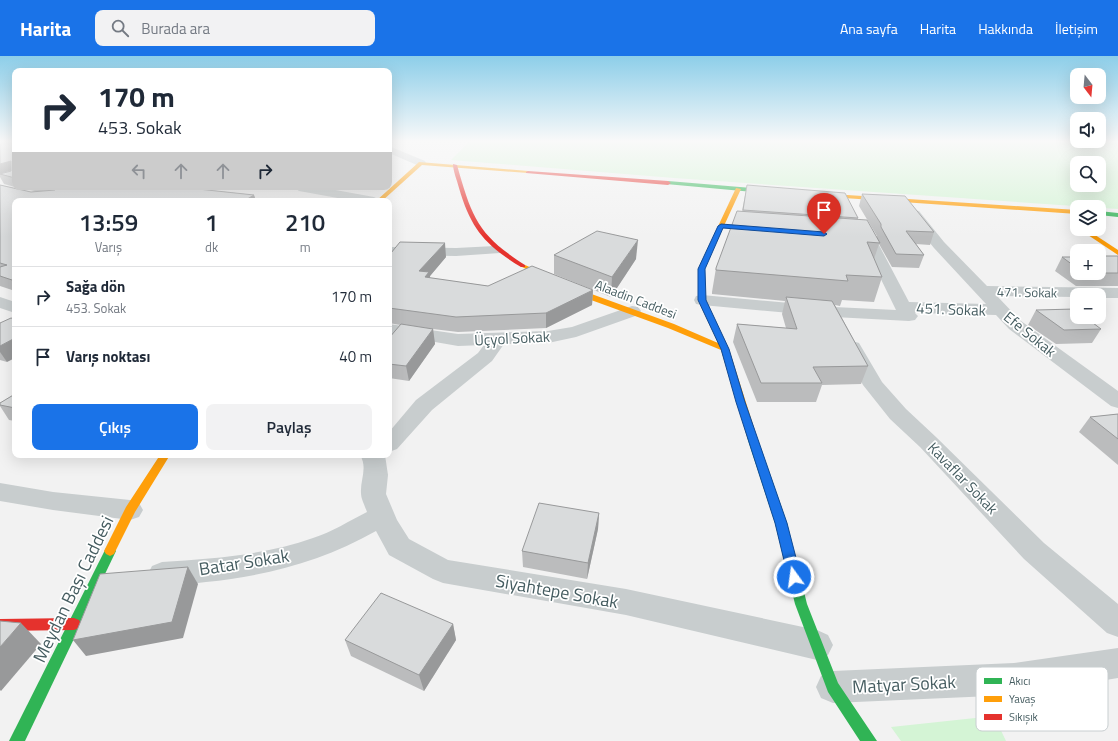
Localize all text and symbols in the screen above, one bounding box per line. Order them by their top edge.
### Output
search box [95,10,375,46]
text: Harita [20,14,71,43]
icon: search [109,17,131,39]
text: Burada ara [141,17,210,40]
text: Ana sayfa [840,18,898,39]
text: Harita [920,18,956,39]
text: Hakkında [978,18,1033,39]
text: İletişim [1055,18,1098,39]
north arrow [1070,68,1106,104]
map controls [1070,68,1106,324]
text: 170 m [98,75,175,118]
icon: right [32,84,84,136]
button: sound [1070,112,1106,148]
text: 453. Sokak [98,114,182,141]
button: search [1070,156,1106,192]
icon: left [128,160,150,182]
icon: ahead [170,160,192,182]
icon: ahead [212,160,234,182]
icon: right [254,160,276,182]
pin [807,193,841,234]
icon: arrive [813,199,835,221]
button: layers [1070,200,1106,236]
text: 13:59 [79,204,138,240]
text: 1 [205,204,218,240]
text: 210 [285,204,325,240]
text: Varış [95,237,122,257]
text: dk [205,237,218,257]
text: m [300,237,311,257]
button: + [1070,244,1106,280]
street label: Alaadin Caddesi [592,274,680,324]
text: Sağa dön [66,275,125,298]
street label: 471. Sokak [997,281,1057,303]
text: 170 m [331,285,372,308]
icon: right [32,286,54,308]
button: − [1070,288,1106,324]
street label: 451. Sokak [916,296,986,322]
text: 453. Sokak [66,298,126,318]
street label: Efe Sokak [999,306,1061,362]
street label: Üçyol Sokak [474,325,550,351]
text: Varış noktası [66,345,150,368]
text: 40 m [339,345,372,368]
icon: arrive [32,346,54,368]
button: Çıkış [32,404,198,450]
button: Paylaş [206,404,372,450]
street label: Kavaflar Sokak [922,437,1004,519]
street label: Meydan Başı Caddesi [26,511,120,667]
street label: Batar Sokak [197,541,291,582]
position arrow [773,556,815,598]
street label: Siyahtepe Sokak [493,567,621,615]
legend [976,667,1108,731]
street label: Matyar Sokak [852,668,957,700]
text: Akıcı [1009,673,1030,689]
text: Yavaş [1009,691,1036,707]
text: Sıkışık [1009,709,1039,725]

